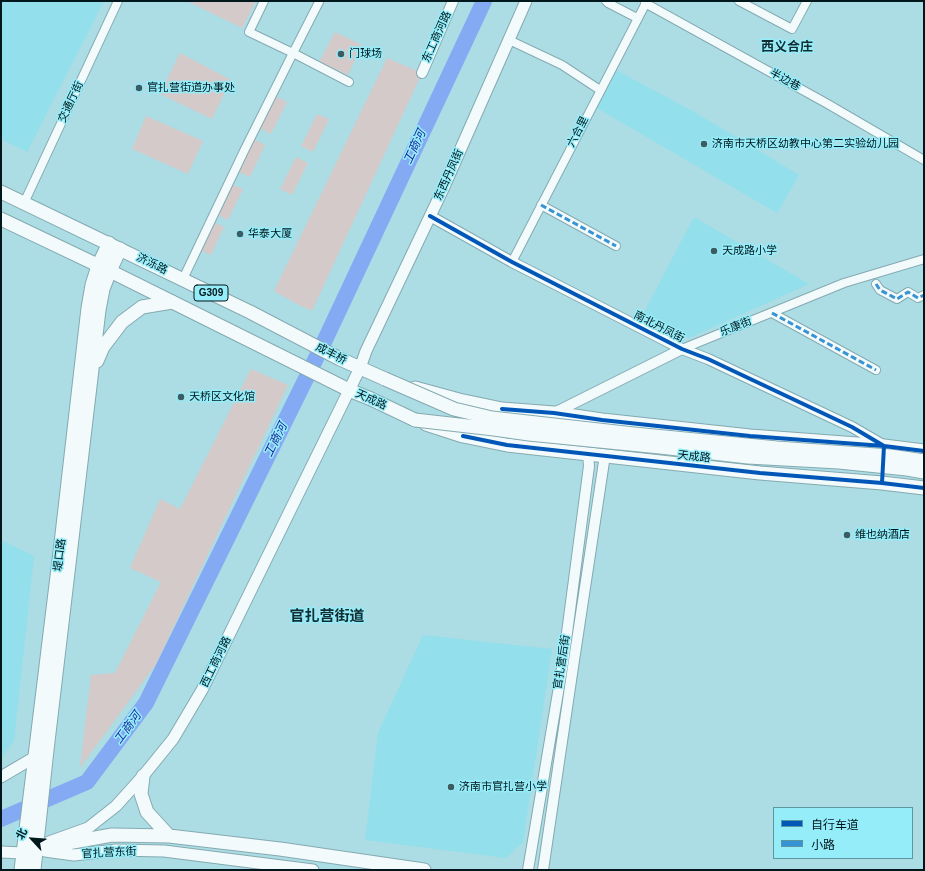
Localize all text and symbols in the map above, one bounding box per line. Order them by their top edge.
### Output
street label: 东工商河路 [420,9,454,65]
district label: 西义合庄 [761,39,813,55]
place label: 门球场 [349,47,382,61]
marker: 门球场 [336,49,346,59]
street label: 半边巷 [767,66,803,94]
street label: 交通厅街 [56,79,86,125]
place label: 官扎营街道办事处 [147,81,235,95]
marker: 官扎营街道办事处 [134,83,144,93]
street label: 六合里 [565,114,591,150]
water label: 工商河 [401,128,429,166]
place label: 济南市天桥区幼教中心第二实验幼儿园 [712,137,899,151]
marker: 济南市天桥区幼教中心第二实验幼儿园 [699,139,709,149]
street label: 东西丹凤街 [432,147,466,203]
place label: 华泰大厦 [248,227,292,241]
marker: 华泰大厦 [235,229,245,239]
place label: 天成路小学 [722,244,777,258]
marker: 天成路小学 [709,246,719,256]
street label: 济泺路 [134,251,170,277]
road number: G309 [194,285,228,301]
street label: 南北丹凤街 [632,309,686,345]
street label: 乐康街 [718,315,754,339]
street label: 成丰桥 [313,341,349,367]
street label: 天成路 [353,387,389,413]
place label: 天桥区文化馆 [189,390,255,404]
marker: 天桥区文化馆 [176,392,186,402]
water label: 工商河 [262,421,290,459]
street label: 天成路 [677,449,711,465]
place label: 维也纳酒店 [855,528,910,542]
marker: 维也纳酒店 [842,530,852,540]
street label: 堤口路 [51,538,69,572]
district label: 官扎营街道 [290,608,364,626]
street label: 西工商河路 [198,634,234,690]
street label: 官扎营后街 [551,634,573,690]
water label: 工商河 [112,709,144,747]
place label: 济南市官扎营小学 [459,780,547,794]
marker: 济南市官扎营小学 [446,782,456,792]
legend [773,807,913,859]
text: 自行车道 [811,818,859,832]
north arrow [12,819,52,859]
text: 北 [13,826,29,841]
text: 小路 [811,838,835,852]
street label: 官扎营东街 [81,845,137,861]

